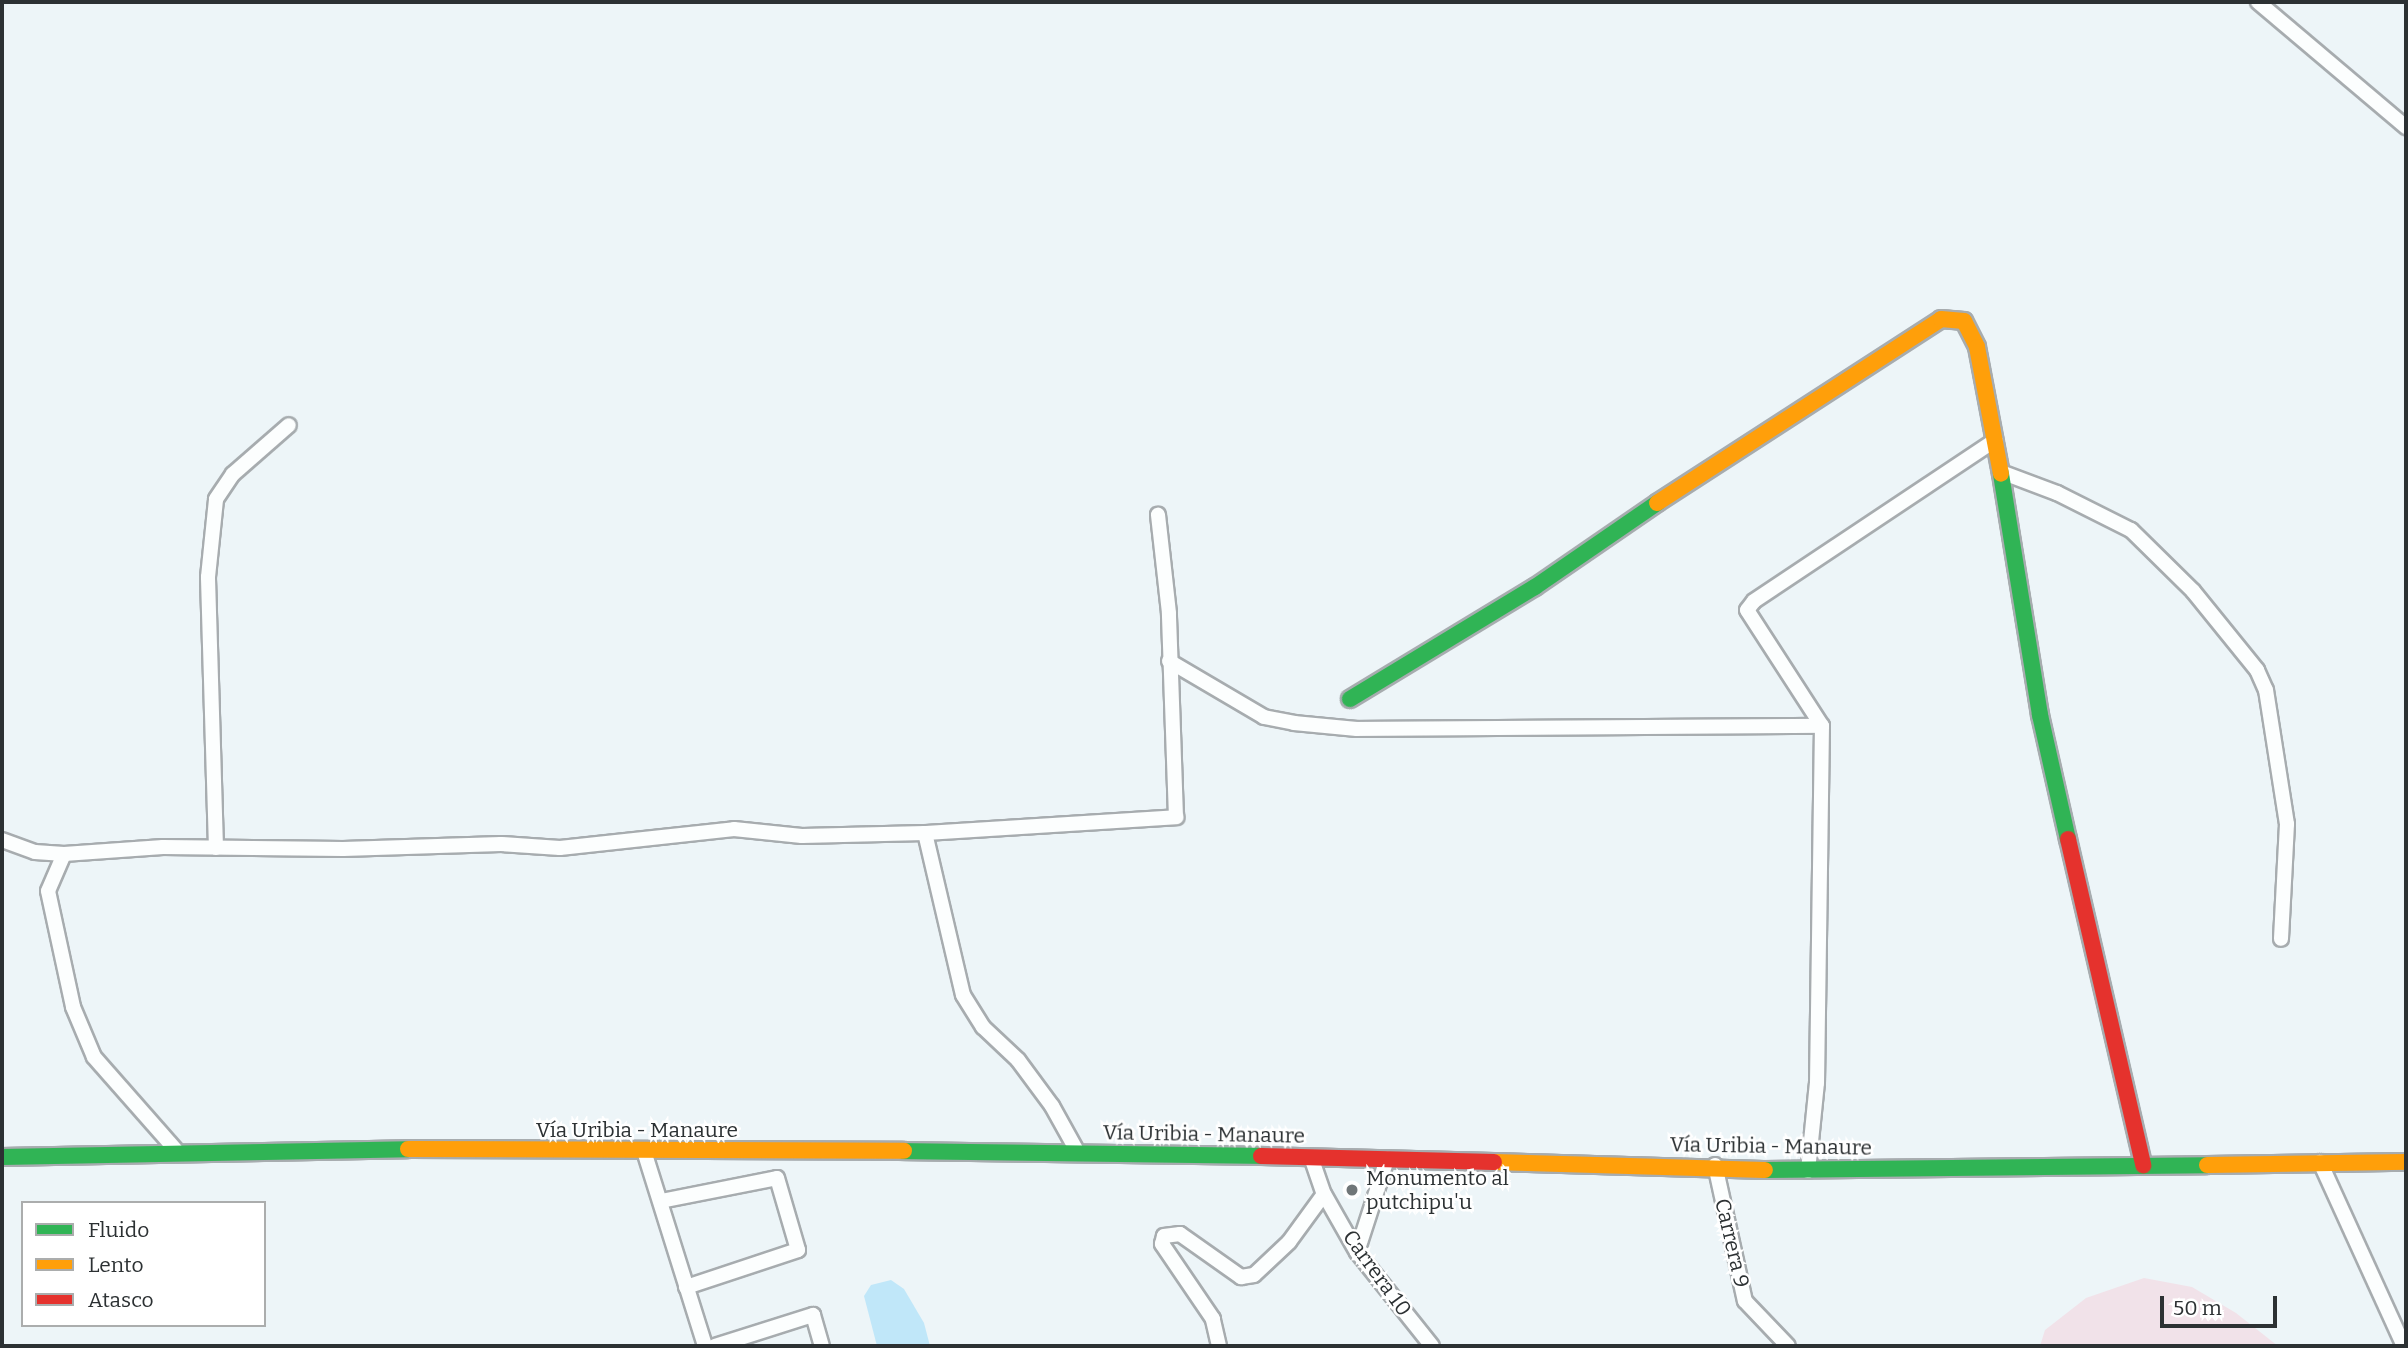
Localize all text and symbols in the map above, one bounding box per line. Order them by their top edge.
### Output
street label: Vía Uribia - Manaure [536,1117,738,1143]
street label: Vía Uribia - Manaure [1103,1120,1305,1148]
street label: Vía Uribia - Manaure [1670,1132,1872,1160]
place label: Monumento al putchipu'u [1366,1165,1509,1215]
marker: Monumento al putchipu'u [1344,1182,1360,1198]
street label: Carrera 9 [1710,1196,1754,1290]
legend [21,1201,266,1327]
text: Fluido [88,1217,149,1243]
street label: Carrera 10 [1337,1225,1417,1321]
text: Lento [88,1252,144,1278]
scale bar [2163,1282,2280,1326]
text: Atasco [88,1287,154,1313]
text: 50 m [2173,1295,2222,1321]

